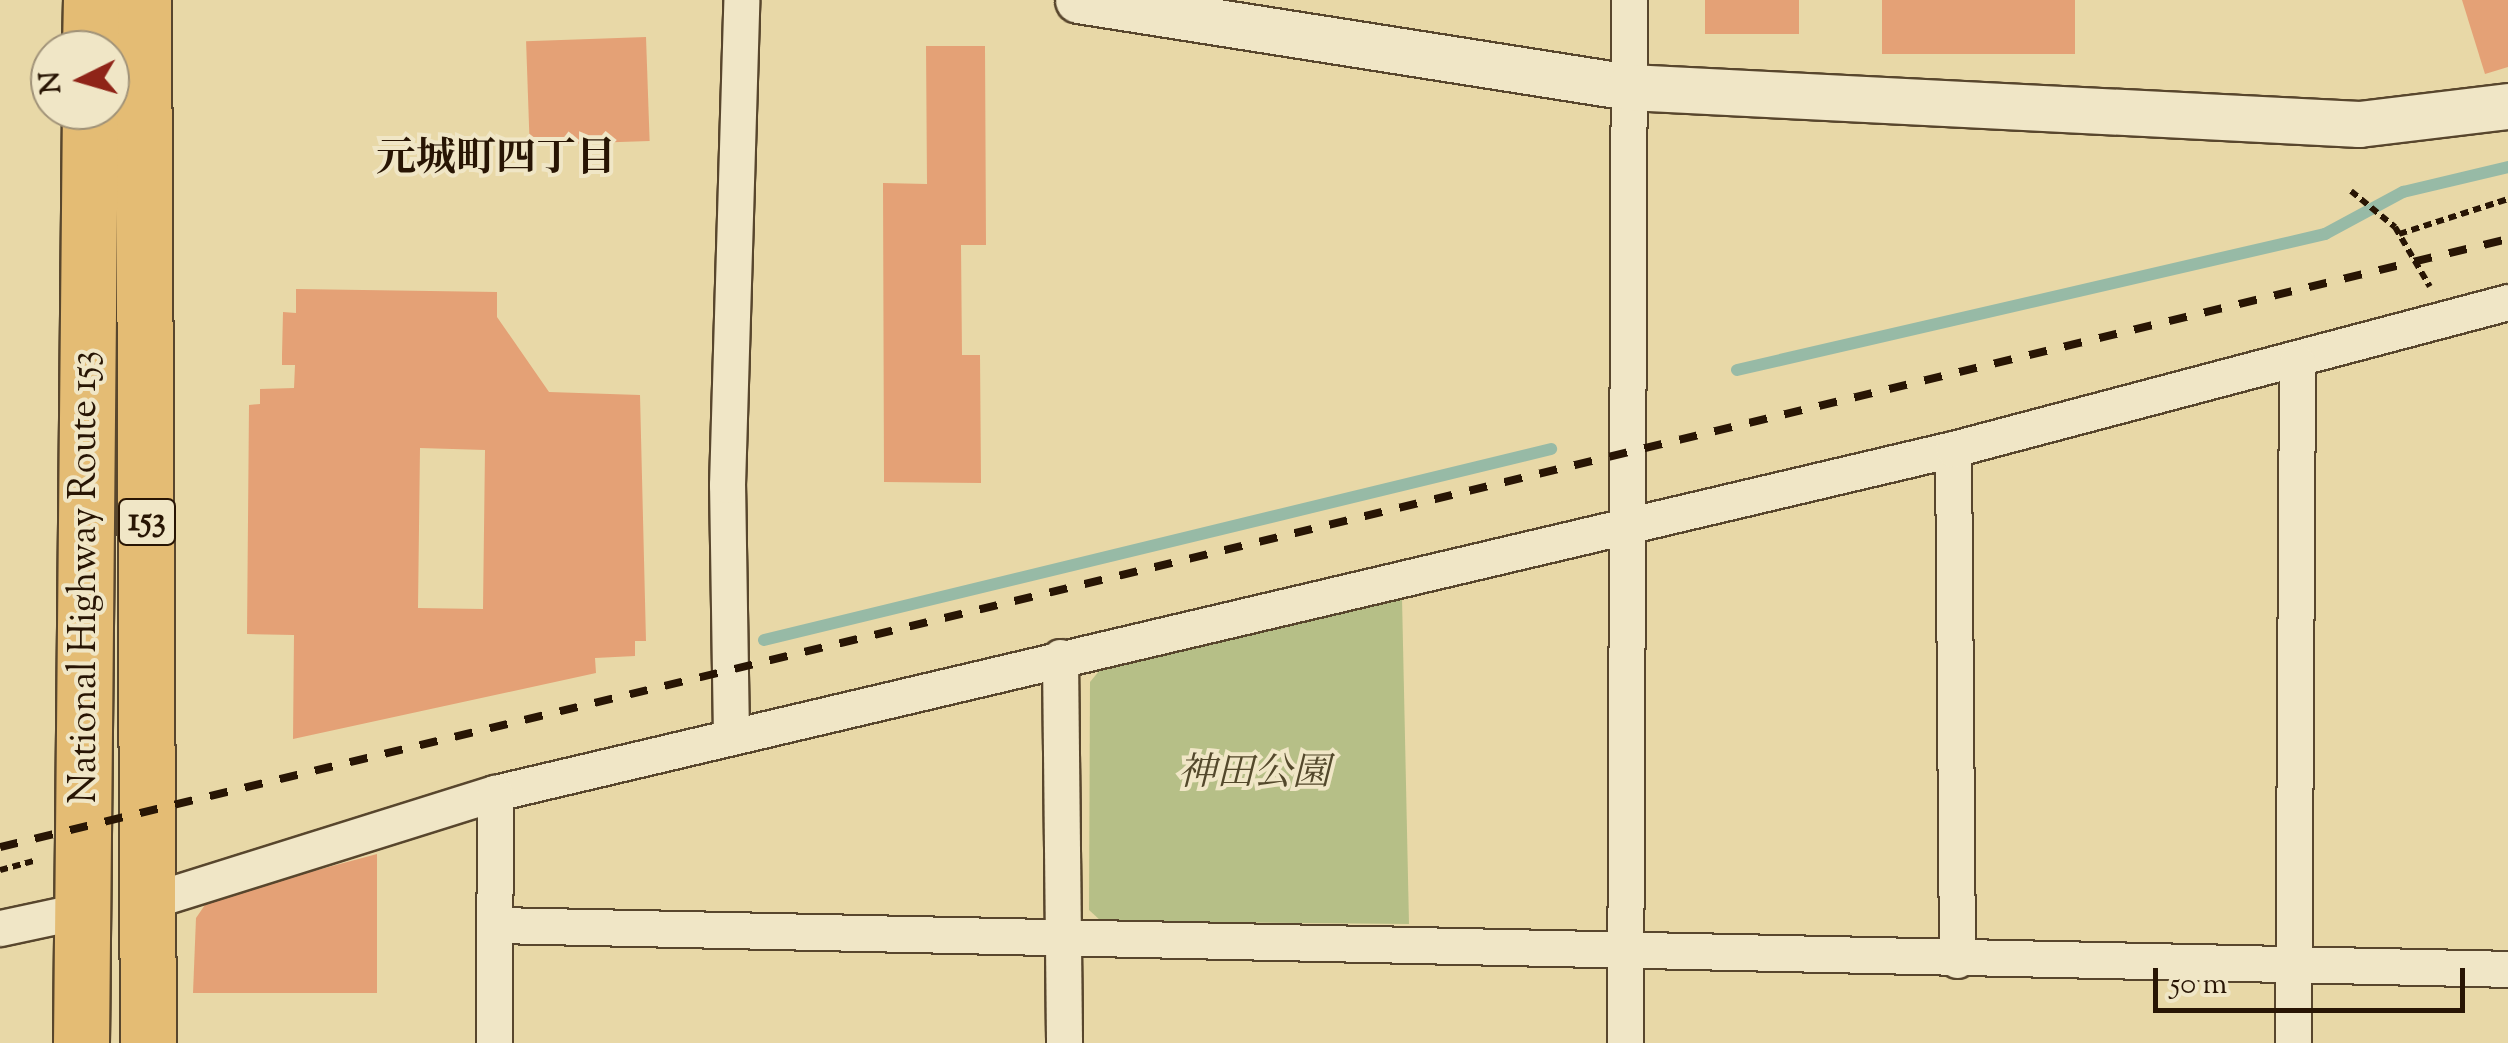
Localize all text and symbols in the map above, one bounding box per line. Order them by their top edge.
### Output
north arrow [30,30,130,130]
text: N [31,70,73,95]
district label: 元城町四丁目 [376,137,616,185]
street label: National Highway Route 153 [64,351,110,803]
road number: 153 [117,492,177,552]
park label: 神田公園 [1178,753,1330,799]
scale bar [2158,948,2470,1010]
text: 50 m [2170,964,2227,1007]

